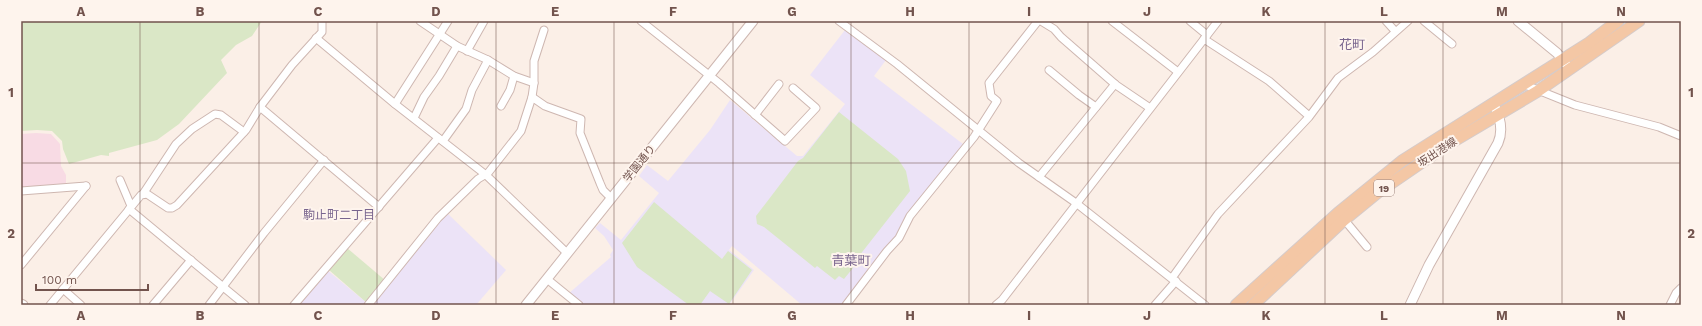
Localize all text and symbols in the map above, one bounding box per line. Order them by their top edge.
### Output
text: A [77,4,86,19]
text: B [196,4,205,19]
text: C [314,4,323,19]
text: D [431,4,441,19]
text: E [551,4,559,19]
text: F [669,4,677,19]
text: G [787,4,797,19]
text: H [905,4,915,19]
text: I [1027,4,1031,19]
text: J [1143,4,1151,19]
text: K [1261,4,1271,19]
text: L [1380,4,1388,19]
text: M [1496,4,1508,19]
text: N [1616,4,1626,19]
district label: 花町 [1339,37,1365,52]
text: 1 [8,85,14,100]
text: 1 [1688,85,1694,100]
street label: 坂出港線 [1415,135,1459,170]
street label: 学園通り [620,142,658,185]
road number: 19 [1374,180,1394,196]
district label: 駒止町二丁目 [303,208,375,222]
text: 2 [7,226,15,241]
text: 2 [1687,226,1695,241]
district label: 青葉町 [831,253,871,268]
scale bar [36,266,148,292]
text: 100 m [42,273,77,287]
text: A [77,308,86,323]
text: B [196,308,205,323]
text: C [314,308,323,323]
text: D [431,308,441,323]
text: E [551,308,559,323]
text: F [669,308,677,323]
text: G [787,308,797,323]
text: H [905,308,915,323]
text: I [1027,308,1031,323]
text: J [1143,308,1151,323]
text: K [1261,308,1271,323]
text: L [1380,308,1388,323]
text: M [1496,308,1508,323]
text: N [1616,308,1626,323]

